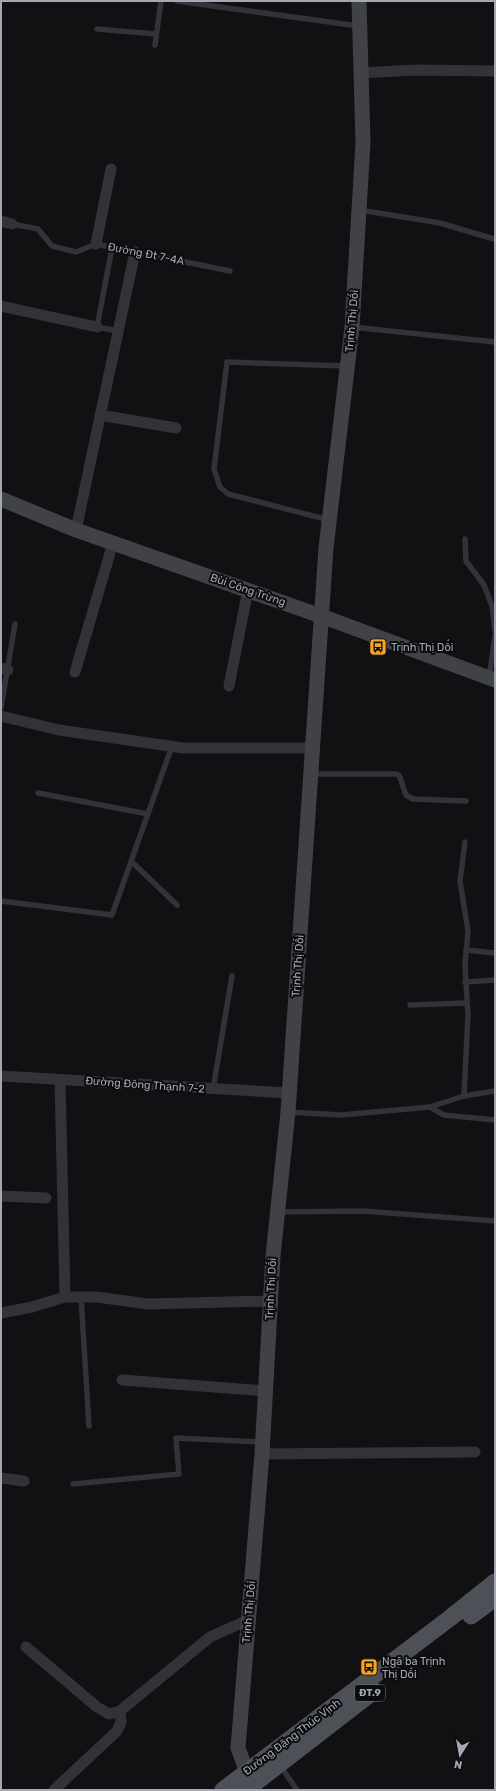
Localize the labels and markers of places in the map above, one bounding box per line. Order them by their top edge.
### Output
bus stop icon: Trịnh Thị Dối [368,637,388,657]
place label: Trịnh Thị Dối [391,639,453,654]
place label: Ngã ba Trịnh Thị Dối [382,1655,445,1681]
bus stop icon: Ngã ba Trịnh Thị Dối [359,1657,379,1677]

